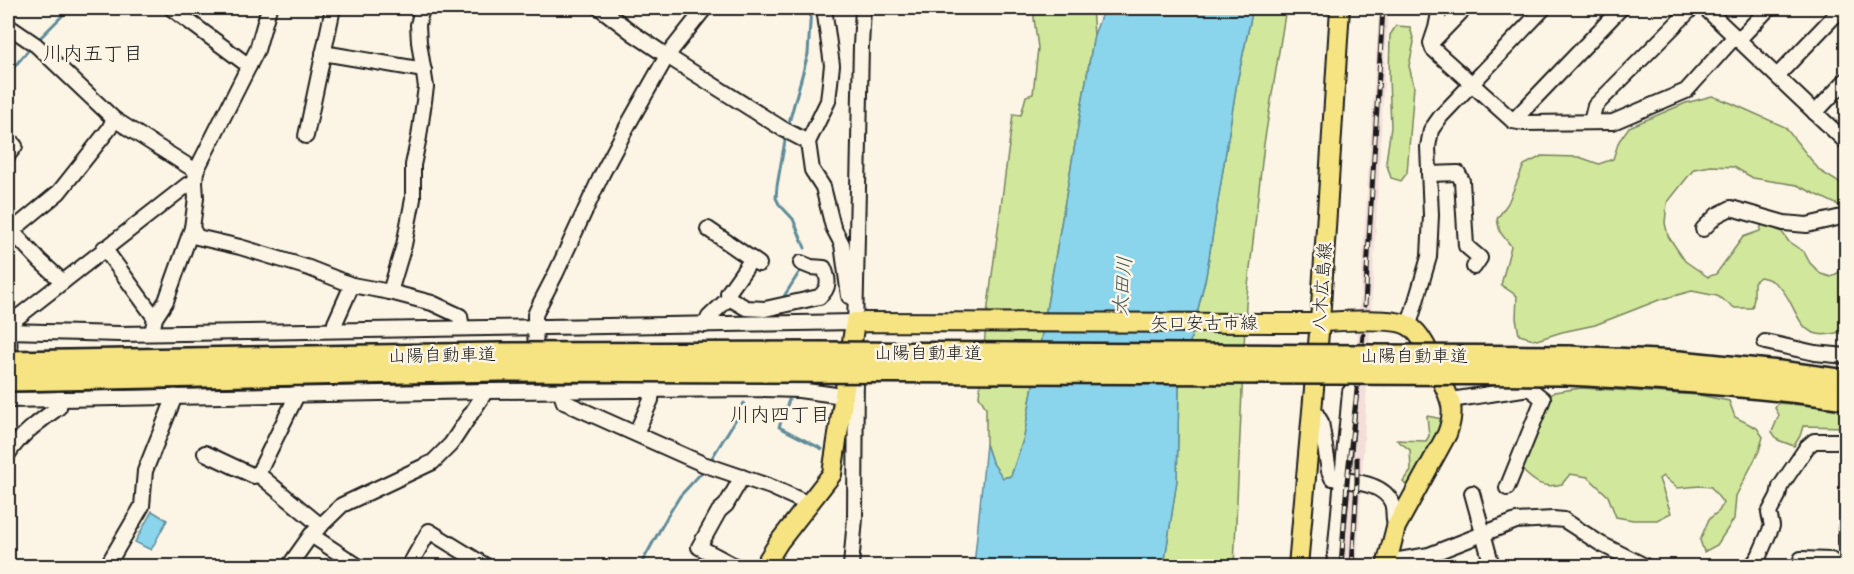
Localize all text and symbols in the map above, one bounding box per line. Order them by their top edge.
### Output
district label: 川内五丁目 [43,39,143,71]
street label: 八木広島線 [1306,241,1341,333]
water label: 太田川 [1105,255,1143,317]
street label: 矢口安古市線 [1150,310,1258,339]
street label: 山陽自動車道 [874,340,982,369]
street label: 山陽自動車道 [388,341,496,372]
street label: 山陽自動車道 [1360,343,1468,372]
district label: 川内四丁目 [730,400,830,432]

